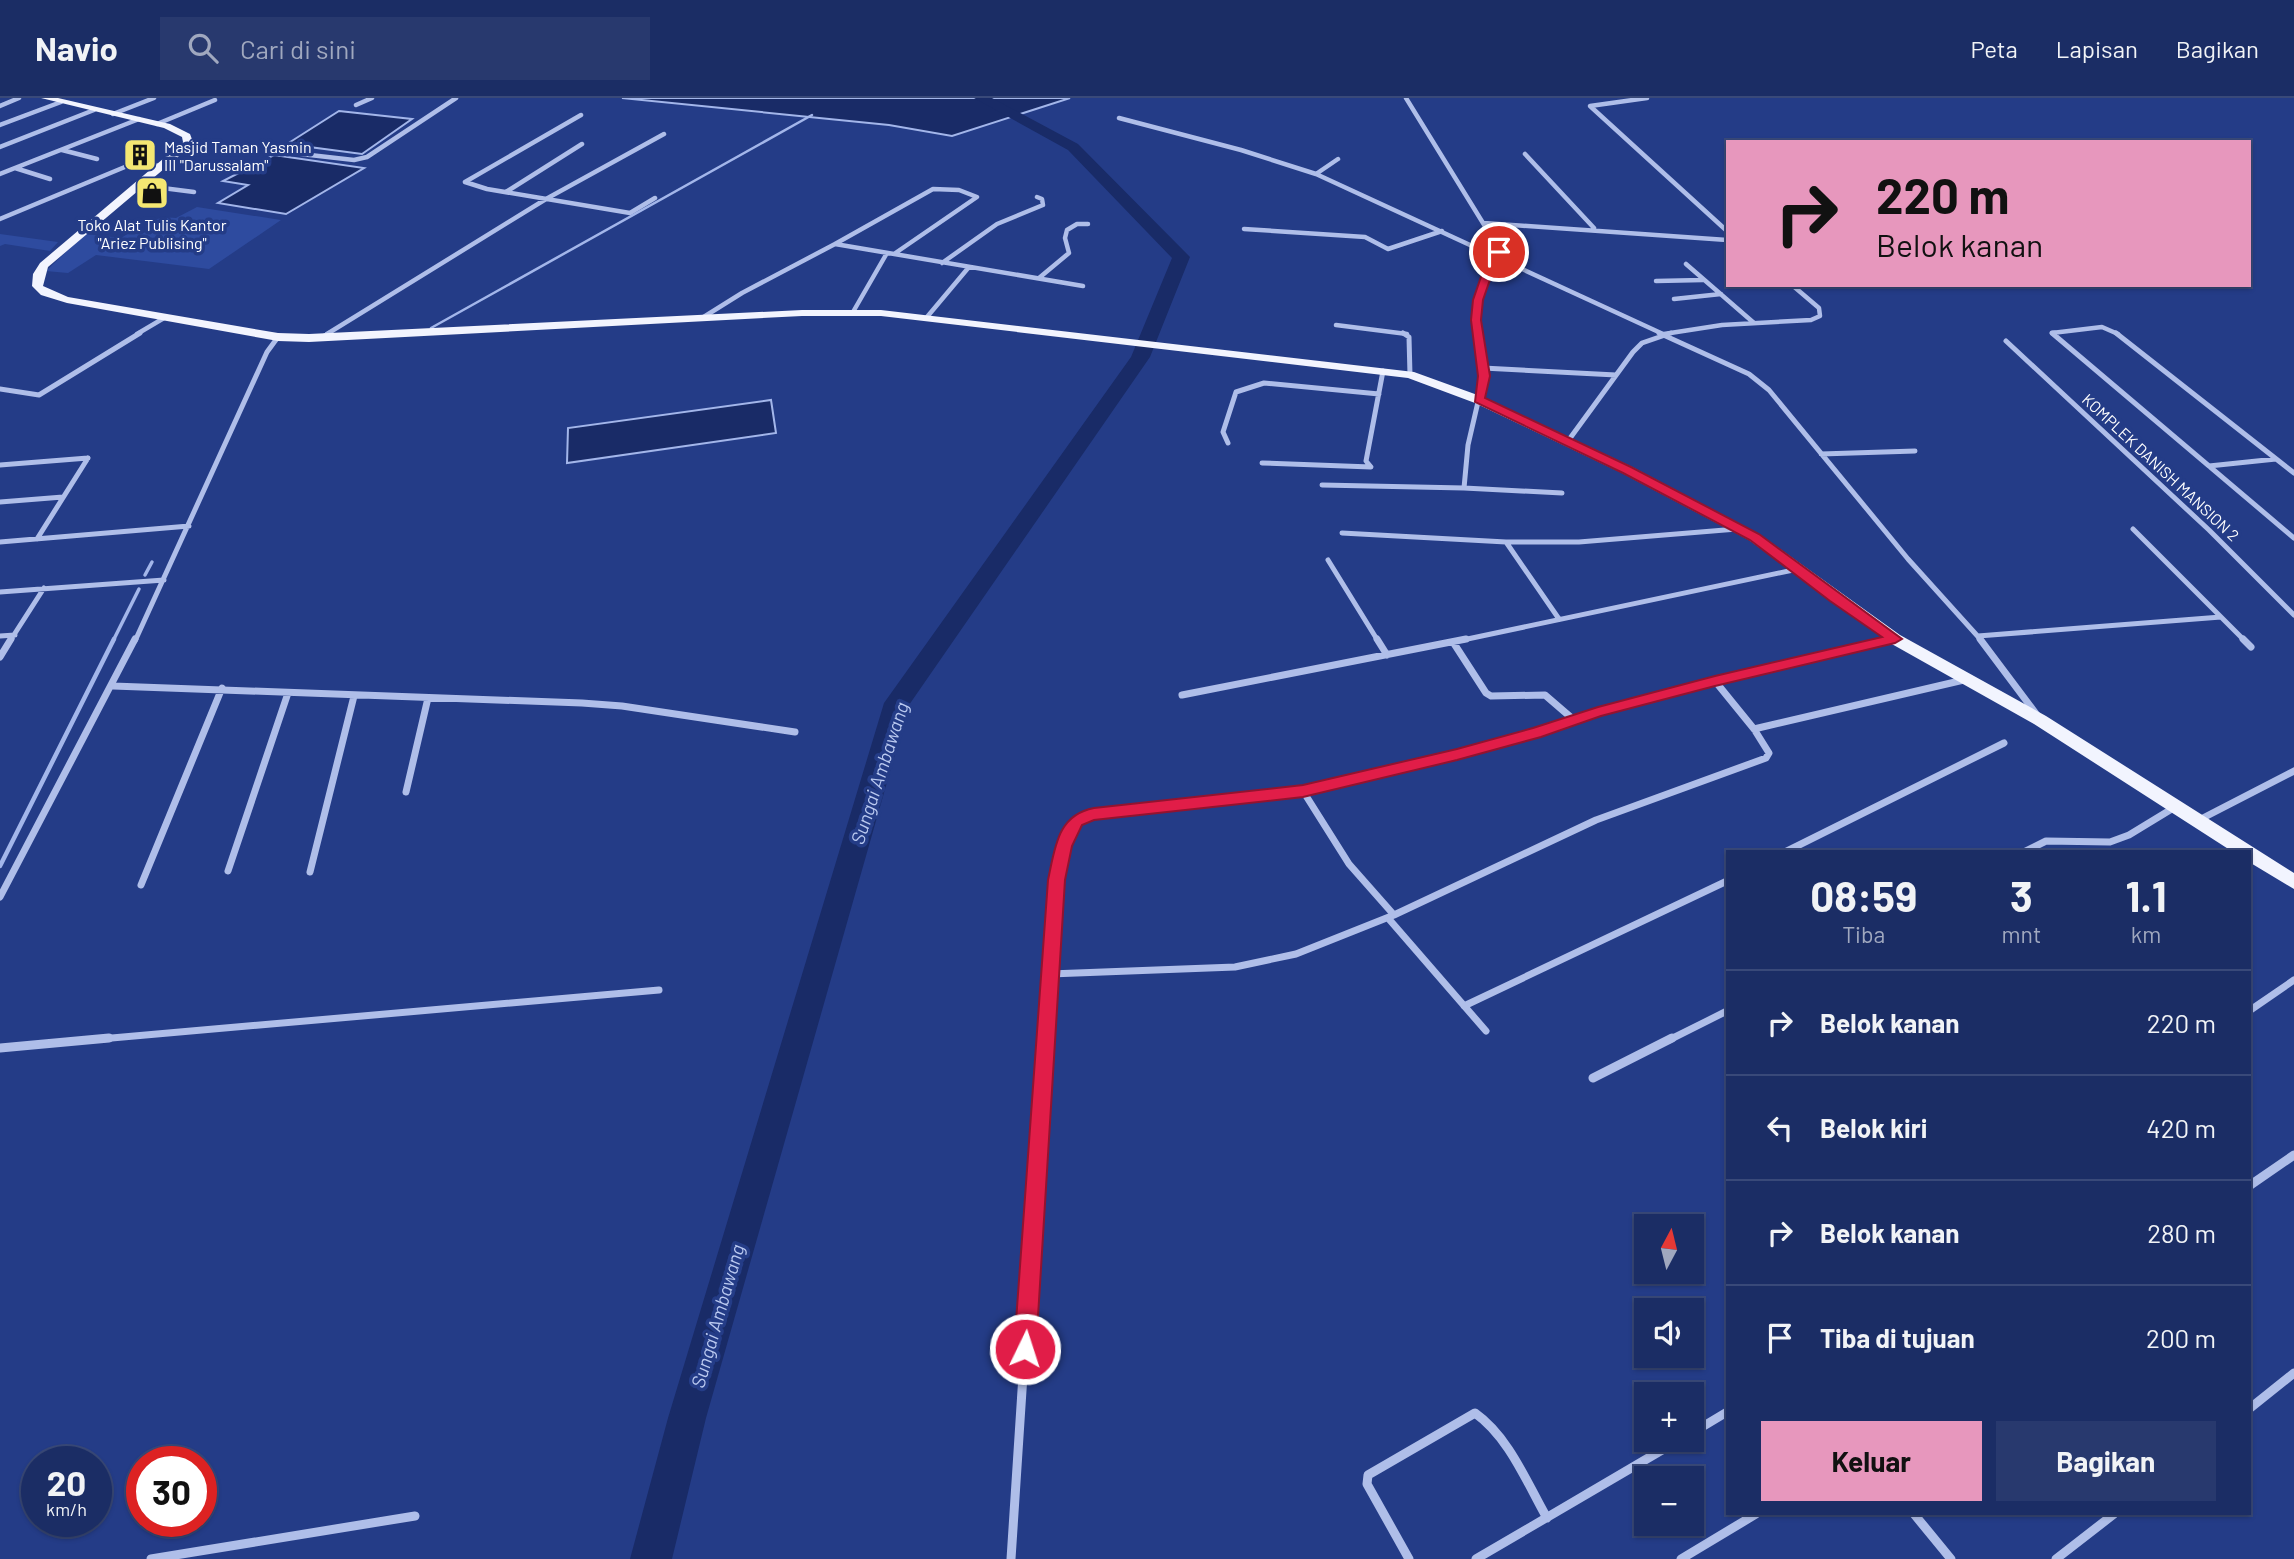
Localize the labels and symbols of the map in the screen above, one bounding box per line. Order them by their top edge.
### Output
building icon: Masjid Taman Yasmin III "Darussalam" [121,136,159,174]
place label: Masjid Taman Yasmin III "Darussalam" [164,137,312,174]
shop icon: Toko Alat Tulis Kantor "Ariez Publising" [133,174,171,212]
place label: Toko Alat Tulis Kantor "Ariez Publising" [77,215,227,252]
pin [1469,222,1529,282]
street label: KOMPLEK DANISH MANSION 2 [2079,389,2243,545]
water label: Sungai Ambawang [845,699,913,847]
north arrow [1634,1214,1704,1284]
water label: Sungai Ambawang [686,1242,749,1390]
position arrow [988,1312,1062,1386]
speed limit sign: 30 [126,1446,217,1537]

